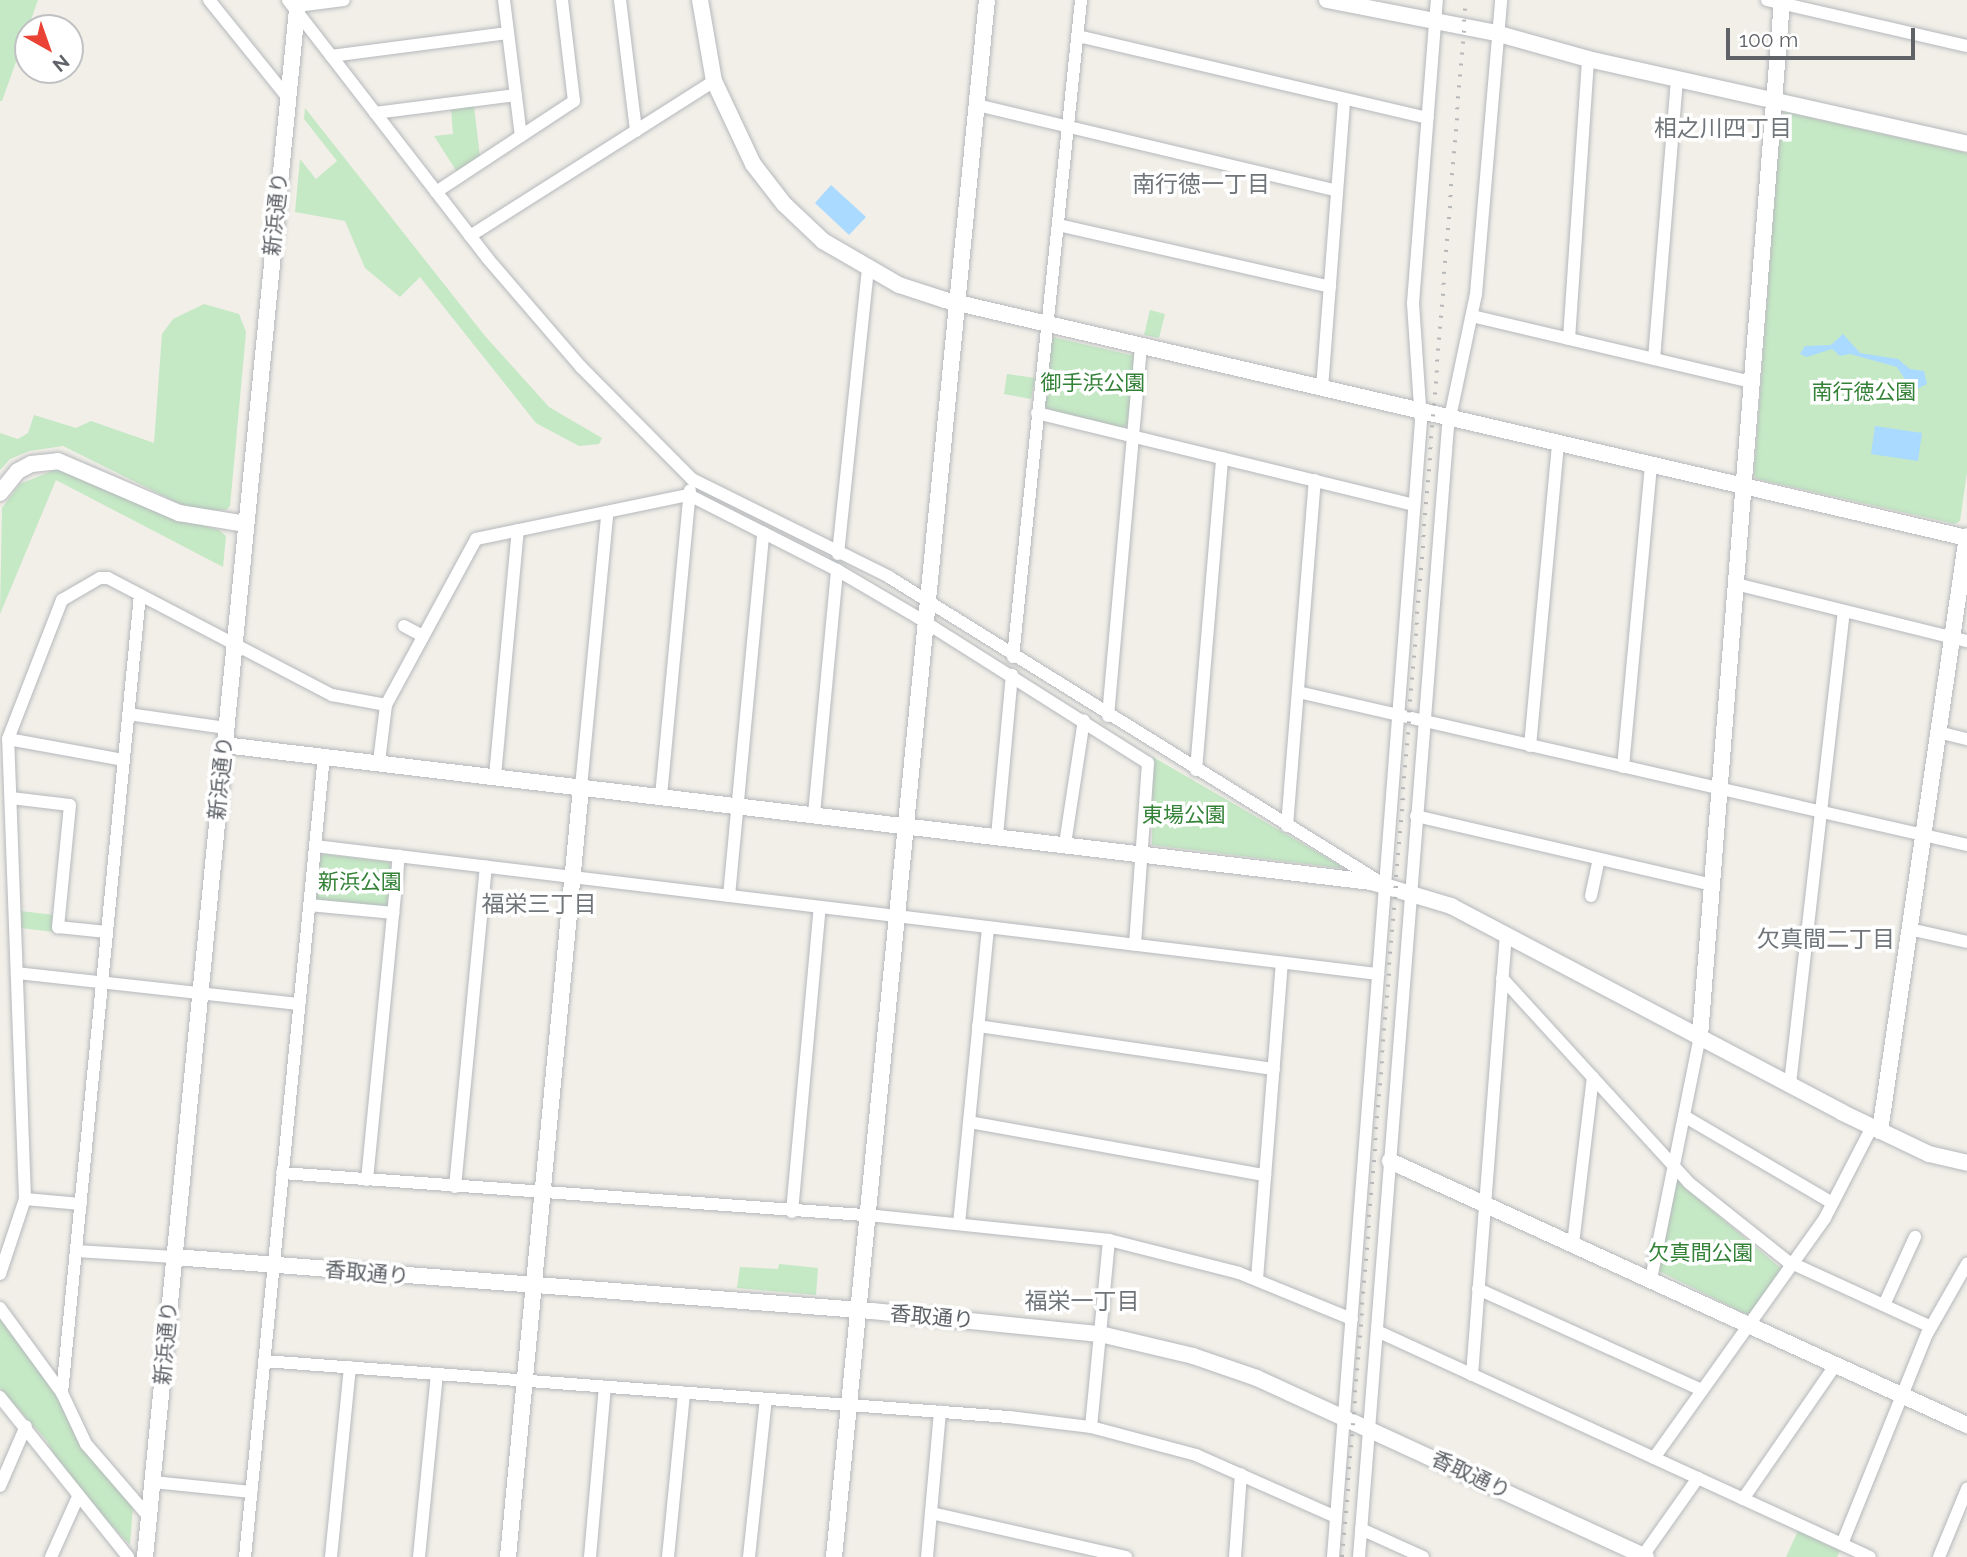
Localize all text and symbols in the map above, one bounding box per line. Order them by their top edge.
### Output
north arrow [14,14,84,84]
scale bar [1729,14,1918,58]
text: 100 m [1739,27,1798,52]
text: N [49,50,74,77]
district label: 相之川四丁目 [1654,114,1792,142]
district label: 南行徳一丁目 [1132,170,1270,198]
street label: 新浜通り [259,171,293,257]
park label: 御手浜公園 [1041,370,1145,396]
park label: 南行徳公園 [1812,379,1916,405]
street label: 新浜通り [204,735,238,821]
park label: 東場公園 [1142,802,1226,828]
park label: 新浜公園 [318,869,402,895]
district label: 福栄三丁目 [482,890,596,918]
district label: 欠真間二丁目 [1757,925,1895,953]
park label: 欠真間公園 [1649,1240,1753,1266]
street label: 香取通り [324,1257,410,1289]
district label: 福栄一丁目 [1025,1287,1139,1315]
street label: 新浜通り [150,1300,182,1386]
street label: 香取通り [889,1301,975,1333]
street label: 香取通り [1428,1446,1514,1504]

